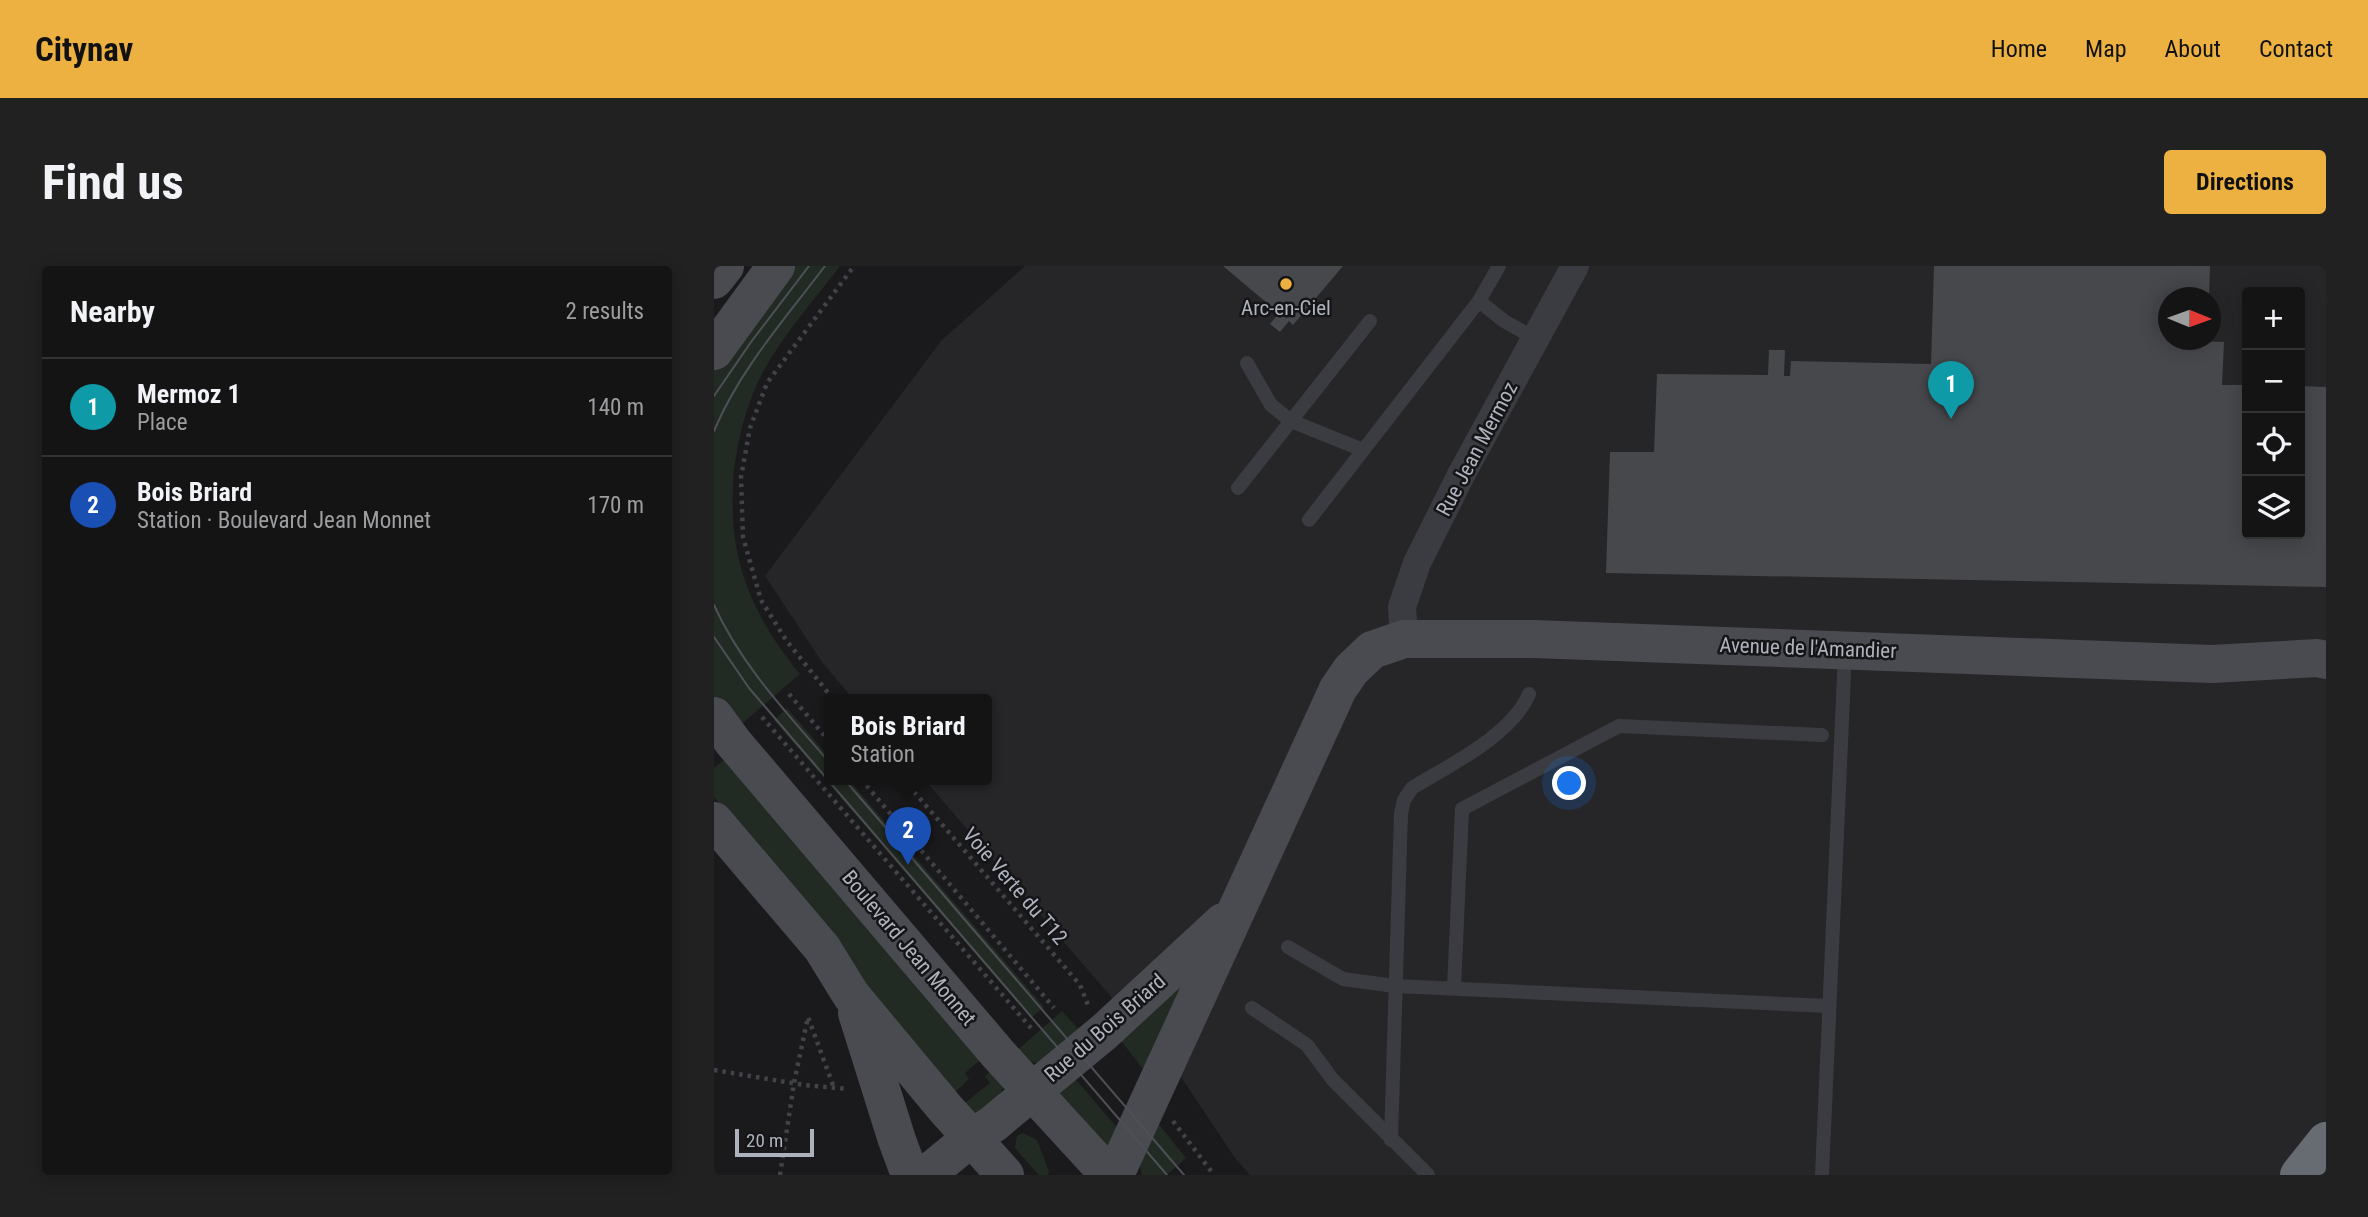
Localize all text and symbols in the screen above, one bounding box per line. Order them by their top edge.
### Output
text: Citynav [35,30,133,69]
text: Home [1991,35,2047,63]
text: Map [2085,35,2127,63]
text: About [2165,35,2221,63]
text: Contact [2259,35,2333,63]
button: Directions [2164,150,2326,214]
text: Find us [42,154,184,211]
marker: Arc-en-Ciel [1278,276,1294,292]
north arrow [2158,287,2221,350]
map controls [2242,287,2305,539]
button: + [2242,287,2305,350]
text: Nearby [70,294,155,329]
place label: Arc-en-Ciel [1241,296,1331,320]
text: 2 results [566,298,644,325]
button: − [2242,350,2305,413]
pin: 1 [1928,361,1974,419]
street label: Rue Jean Mermoz [1432,378,1522,520]
text: Mermoz 1 [137,379,241,409]
text: 1 [87,394,99,421]
text: 140 m [587,394,644,421]
text: Place [137,409,187,436]
button: locate [2242,413,2305,476]
button: layers [2242,476,2305,539]
text: Bois Briard [137,477,252,507]
text: 2 [87,492,99,519]
text: 170 m [587,492,644,519]
text: Station · Boulevard Jean Monnet [137,507,431,534]
street label: Avenue de l'Amandier [1719,633,1897,663]
popup [824,694,992,785]
text: Bois Briard [850,711,966,741]
text: Station [850,741,915,768]
your location [1552,766,1586,800]
pin: 2 [885,807,931,865]
street label: Voie Verte du T12 [958,823,1072,949]
street label: Boulevard Jean Monnet [837,866,981,1030]
street label: Rue du Bois Briard [1040,969,1170,1087]
scale bar [735,1126,814,1158]
text: 20 m [746,1129,783,1152]

